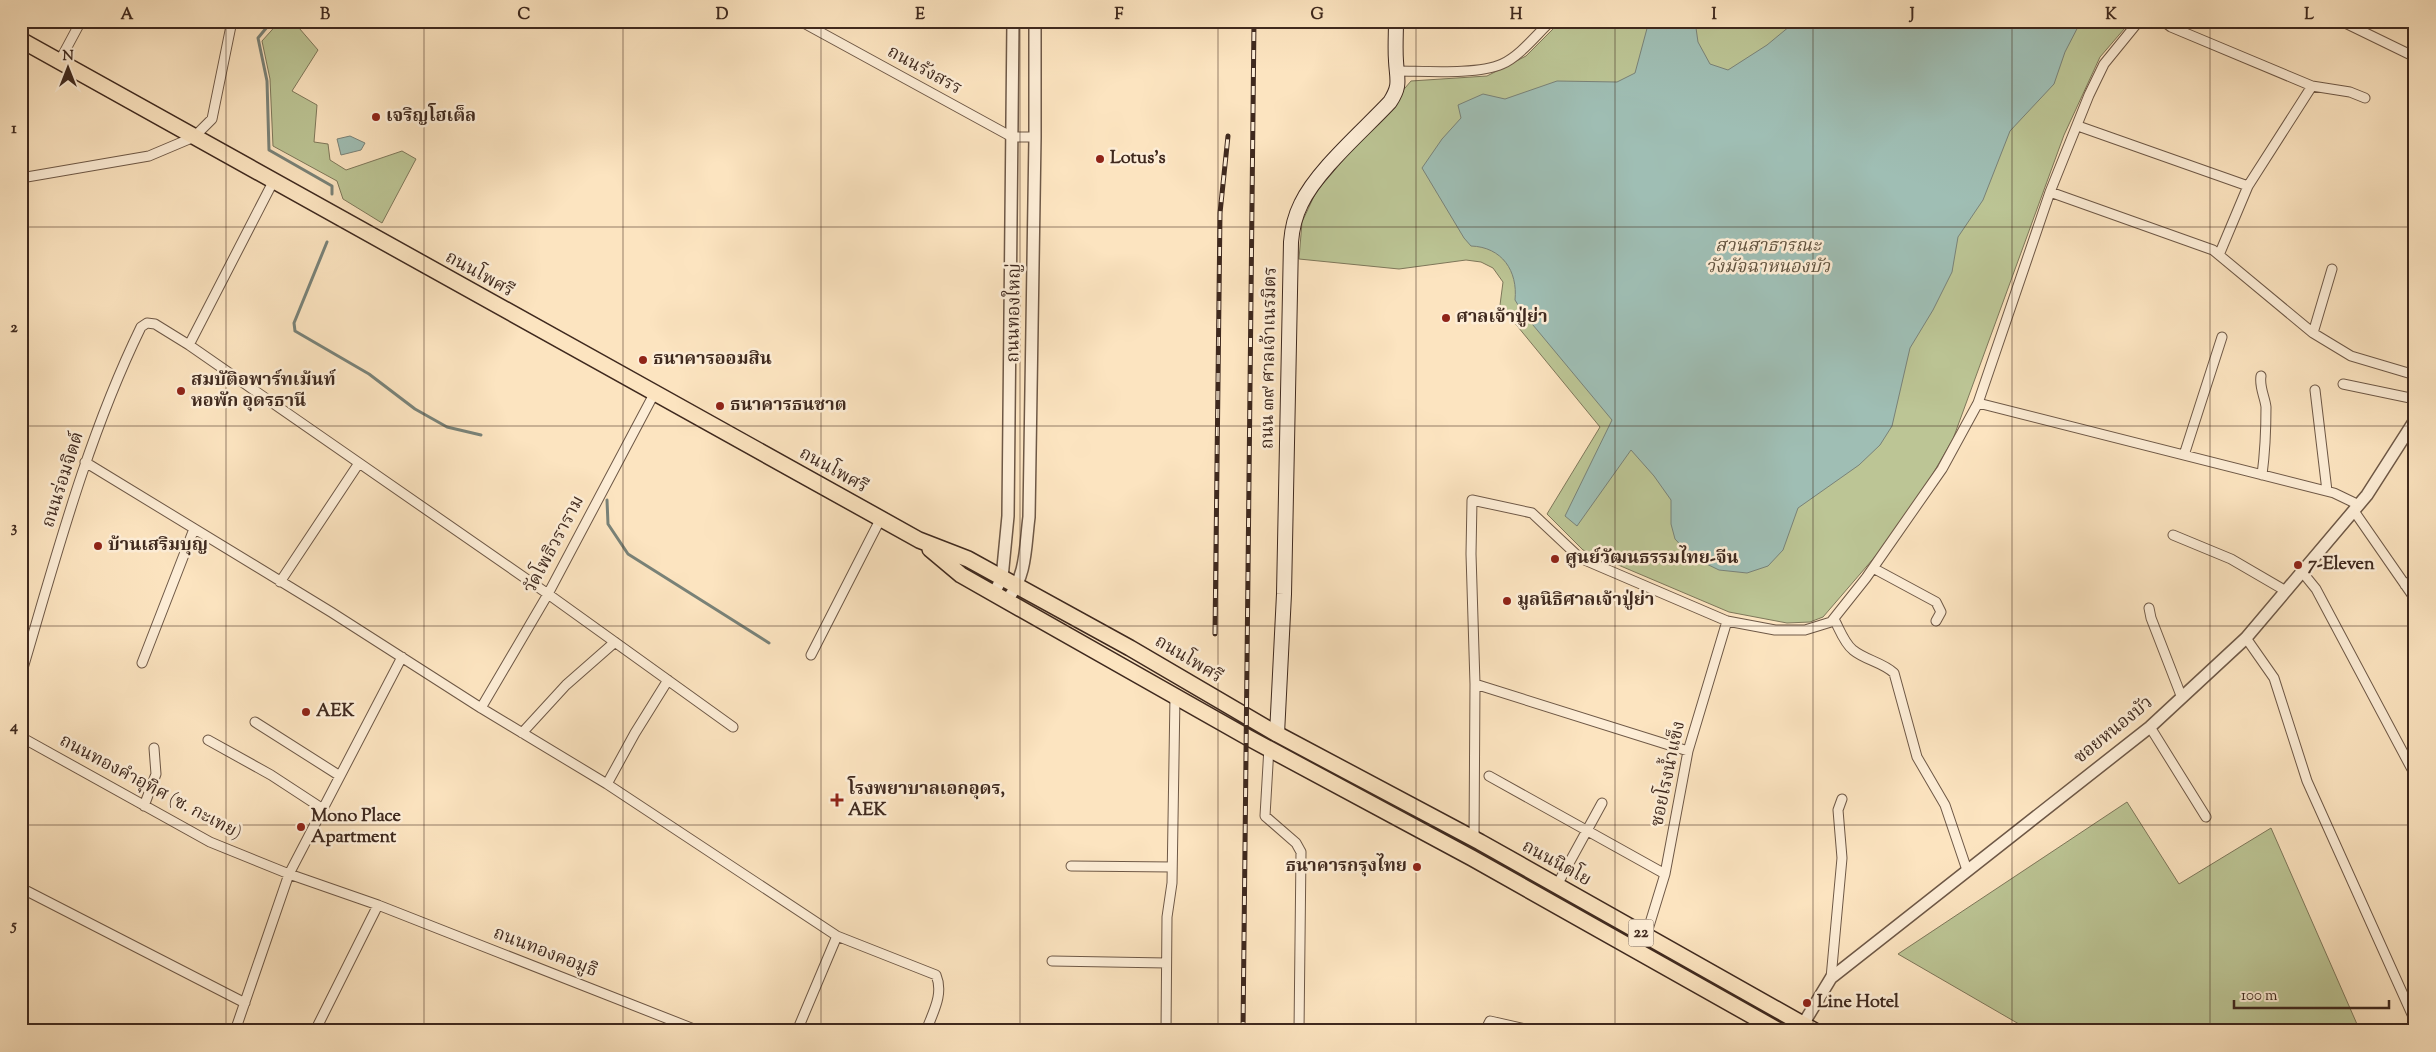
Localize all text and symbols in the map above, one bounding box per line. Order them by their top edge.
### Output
text: A [121,4,134,27]
text: B [320,4,330,27]
text: C [518,4,531,27]
text: D [716,4,729,27]
text: E [915,4,925,27]
text: F [1115,4,1124,27]
text: G [1310,4,1324,27]
text: H [1510,4,1523,27]
text: I [1711,4,1717,27]
text: J [1908,4,1915,27]
text: K [2105,4,2117,27]
text: L [2304,4,2314,27]
street label: ถนนรังสรร [882,40,966,102]
north arrow [42,42,92,92]
text: N [62,47,74,67]
place label: เจริญโฮเต็ล [386,103,476,130]
marker: เจริญโฮเต็ล [370,111,382,123]
text: 1 [11,118,17,141]
place label: Lotus's [1110,146,1166,172]
marker: Lotus's [1094,153,1106,165]
park label: สวนสาธารณะ วังมัจฉาหนองบัว [1706,234,1831,281]
street label: ถนนโพศรี [440,244,519,305]
street label: ถนนทองใหญ่ [1000,263,1029,363]
street label: ถนน ๓๙ ศาลเจ้าเนรมิตร [1255,267,1285,449]
place label: ศาลเจ้าปู่ย่า [1456,305,1548,331]
marker: ศาลเจ้าปู่ย่า [1440,312,1452,324]
text: 2 [10,317,18,340]
place label: ธนาคารออมสิน [653,347,772,373]
marker: ธนาคารออมสิน [637,354,649,366]
place label: สมบัติอพาร์ทเม้นท์ หอพัก อุดรธานี [191,368,336,415]
marker: สมบัติอพาร์ทเม้นท์ หอพัก อุดรธานี [175,385,187,397]
place label: ธนาคารธนชาต [730,393,847,419]
marker: ธนาคารธนชาต [714,400,726,412]
street label: ถนนร่อมจิตต์ [36,429,92,531]
street label: ถนนโพศรี [794,440,873,501]
street label: วัดโพธิวราราม [517,490,592,599]
text: 3 [11,517,18,540]
place label: บ้านเสริมบุญ [108,533,208,559]
marker: บ้านเสริมบุญ [92,540,104,552]
place label: ศูนย์วัฒนธรรมไทย-จีน [1565,545,1739,572]
place label: 7-Eleven [2308,552,2375,578]
marker: ศูนย์วัฒนธรรมไทย-จีน [1549,553,1561,565]
marker: 7-Eleven [2292,559,2304,571]
place label: มูลนิธิศาลเจ้าปู่ย่า [1517,588,1654,614]
marker: มูลนิธิศาลเจ้าปู่ย่า [1501,595,1513,607]
street label: ถนนโพศรี [1149,628,1228,691]
street label: ซอยหนองบัว [2069,691,2159,771]
place label: AEK [316,699,355,725]
marker: AEK [300,706,312,718]
text: 4 [9,716,18,739]
street label: ซอยโรงน้ำแข็ง [1642,718,1693,829]
street label: ถนนทองคำอุทิศ (ซ. กะเทย) [54,729,246,847]
place label: โรงพยาบาลเอกอุดร, AEK [847,776,1005,824]
marker: โรงพยาบาลเอกอุดร, AEK [830,793,844,807]
place label: Mono Place Apartment [311,804,402,851]
marker: Mono Place Apartment [295,821,307,833]
street label: ถนนนิตโย [1517,833,1596,894]
place label: ธนาคารกรุงไทย [1285,853,1407,880]
marker: ธนาคารกรุงไทย [1411,861,1423,873]
text: 5 [9,915,17,938]
road number: 22 [1628,920,1654,946]
street label: ถนนทองคอมูธิ [489,921,601,985]
scale bar [2234,977,2388,1009]
text: 100 m [2241,986,2278,1007]
place label: Line Hotel [1817,990,1900,1016]
marker: Line Hotel [1801,997,1813,1009]

